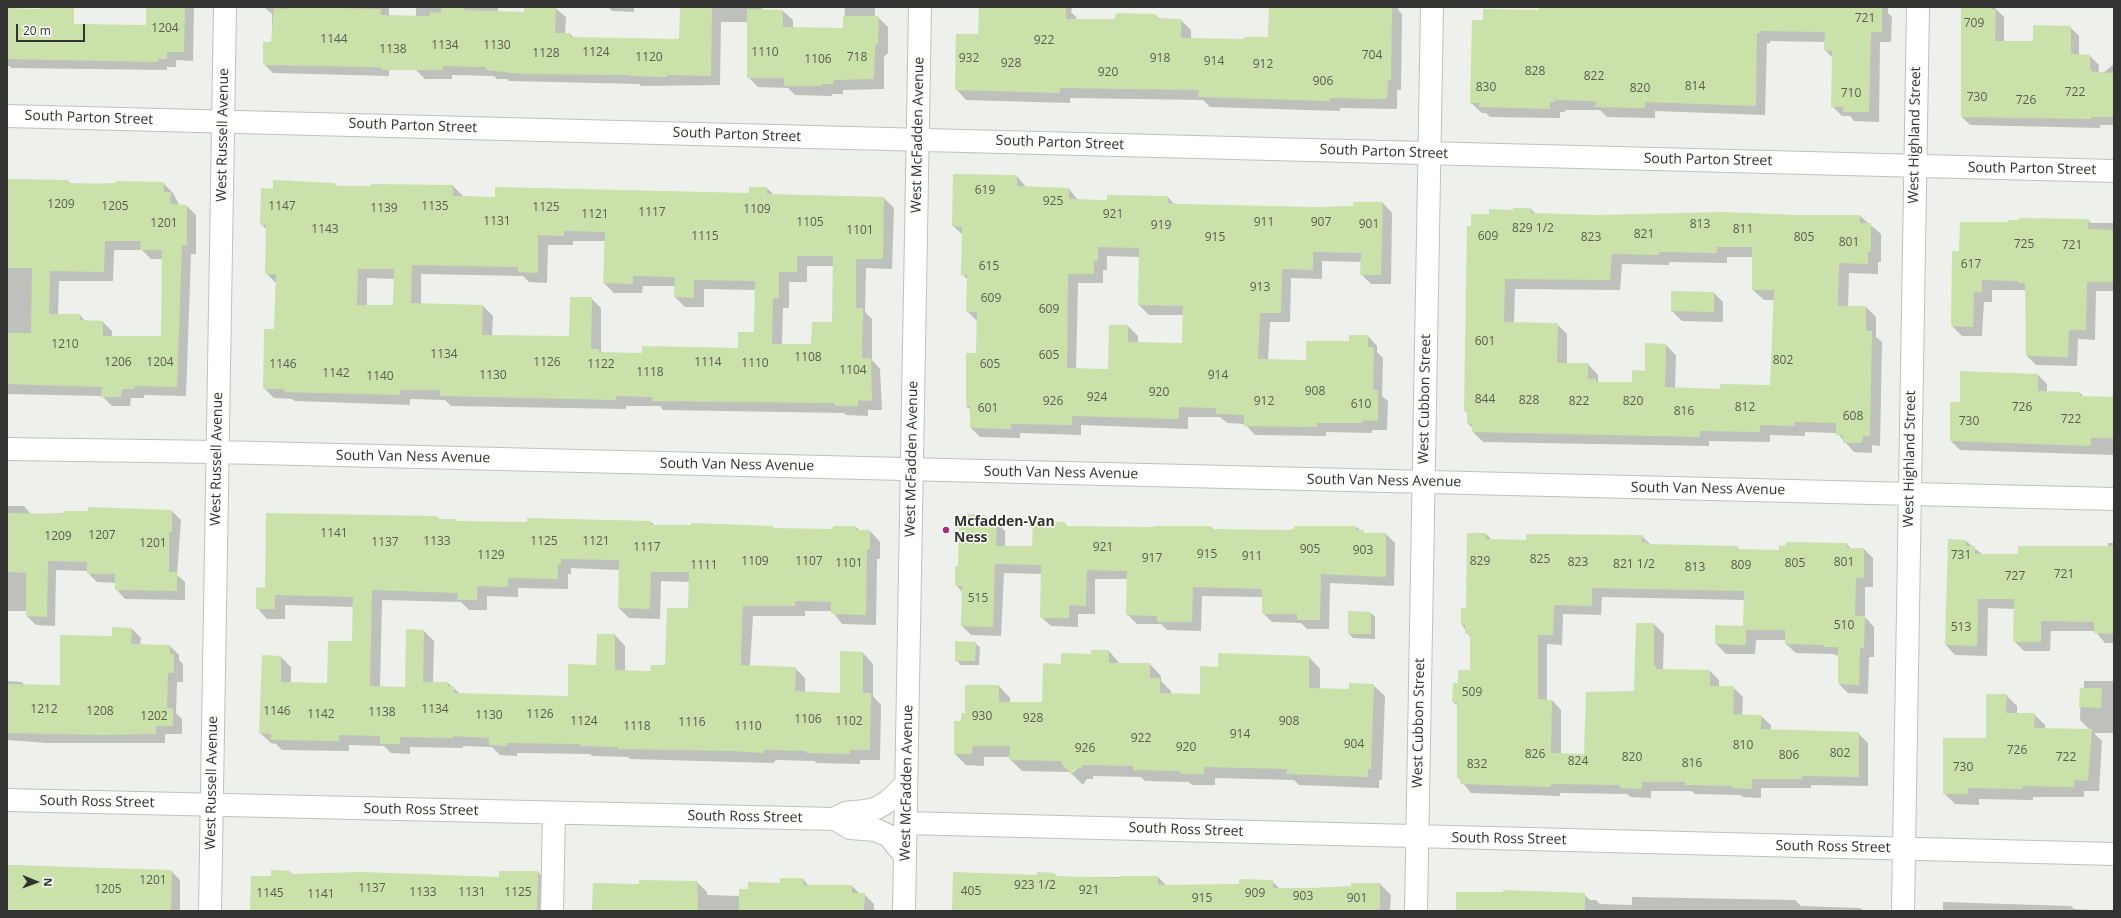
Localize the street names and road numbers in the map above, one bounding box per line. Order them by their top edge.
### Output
street label: West McFadden Avenue [908,57,928,213]
street label: West Highland Street [1905,66,1925,204]
street label: West Russell Avenue [213,68,233,202]
street label: South Parton Street [24,107,154,129]
street label: South Parton Street [348,115,478,137]
street label: South Parton Street [672,124,802,146]
street label: South Parton Street [995,132,1125,154]
street label: South Parton Street [1319,141,1449,163]
street label: South Parton Street [1644,150,1772,170]
street label: South Parton Street [1968,159,2096,179]
street label: West Cubbon Street [1415,334,1435,464]
street label: West McFadden Avenue [902,381,922,537]
street label: West Highland Street [1900,390,1920,528]
street label: West Russell Avenue [207,392,227,526]
street label: South Van Ness Avenue [336,447,490,467]
street label: South Van Ness Avenue [660,455,814,475]
street label: South Van Ness Avenue [984,463,1138,483]
street label: South Van Ness Avenue [1307,471,1461,491]
street label: South Van Ness Avenue [1631,479,1785,499]
street label: West Cubbon Street [1409,658,1429,788]
street label: West McFadden Avenue [897,705,917,861]
street label: West Russell Avenue [202,716,222,850]
street label: South Ross Street [39,793,155,811]
street label: South Ross Street [363,801,479,819]
street label: South Ross Street [687,808,803,826]
street label: South Ross Street [1128,820,1244,840]
street label: South Ross Street [1451,830,1567,848]
street label: South Ross Street [1775,838,1891,856]

